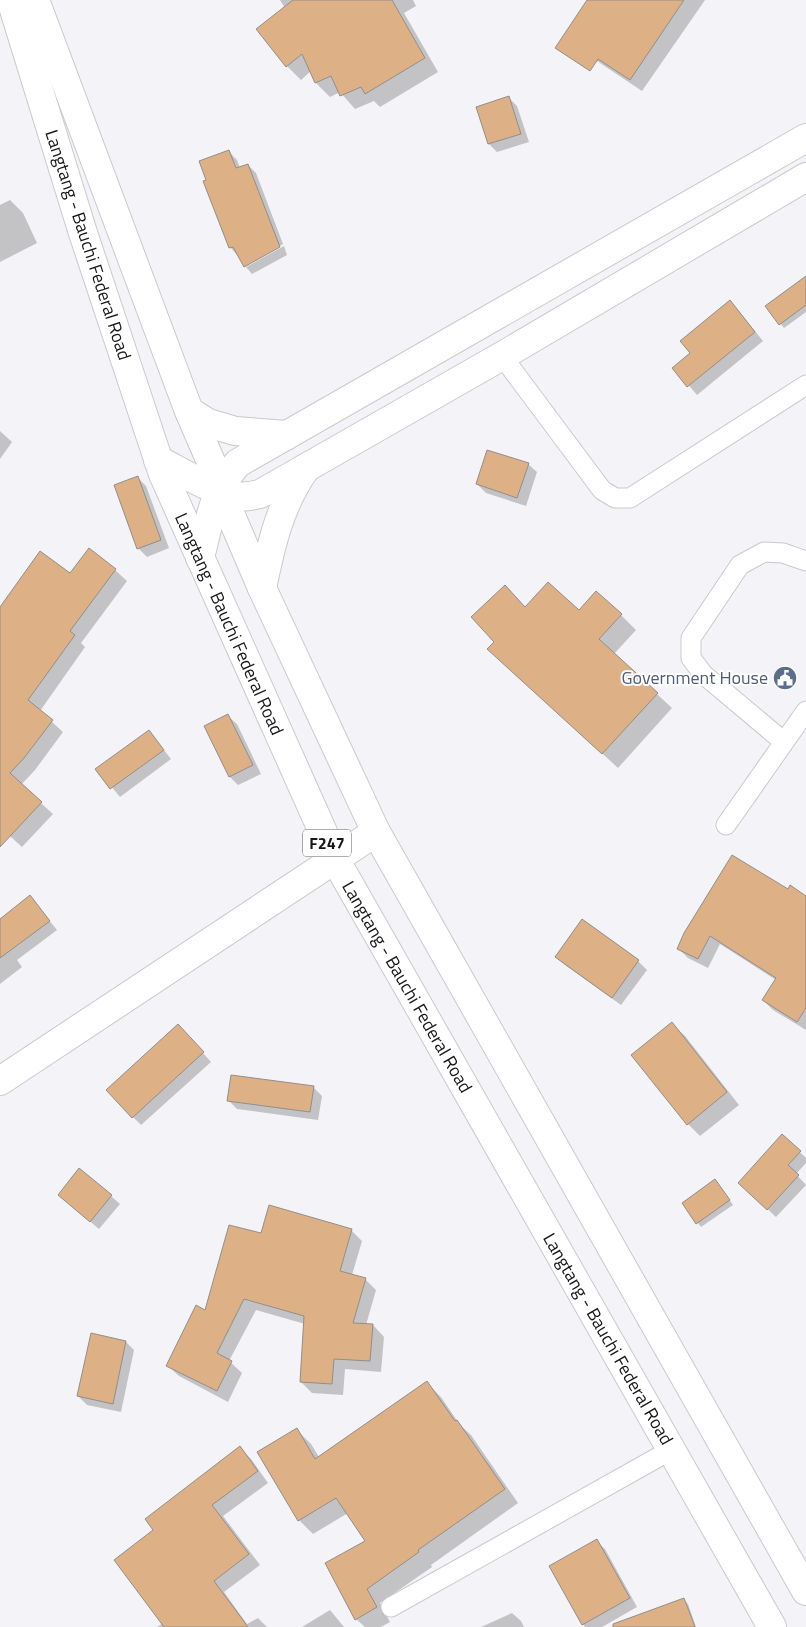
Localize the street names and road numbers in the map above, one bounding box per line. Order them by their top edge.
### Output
street label: Langtang - Bauchi Federal Road [38,126,139,364]
street label: Langtang - Bauchi Federal Road [168,508,291,739]
road number: F247 [303,830,351,856]
street label: Langtang - Bauchi Federal Road [336,876,479,1098]
street label: Langtang - Bauchi Federal Road [537,1228,680,1450]

